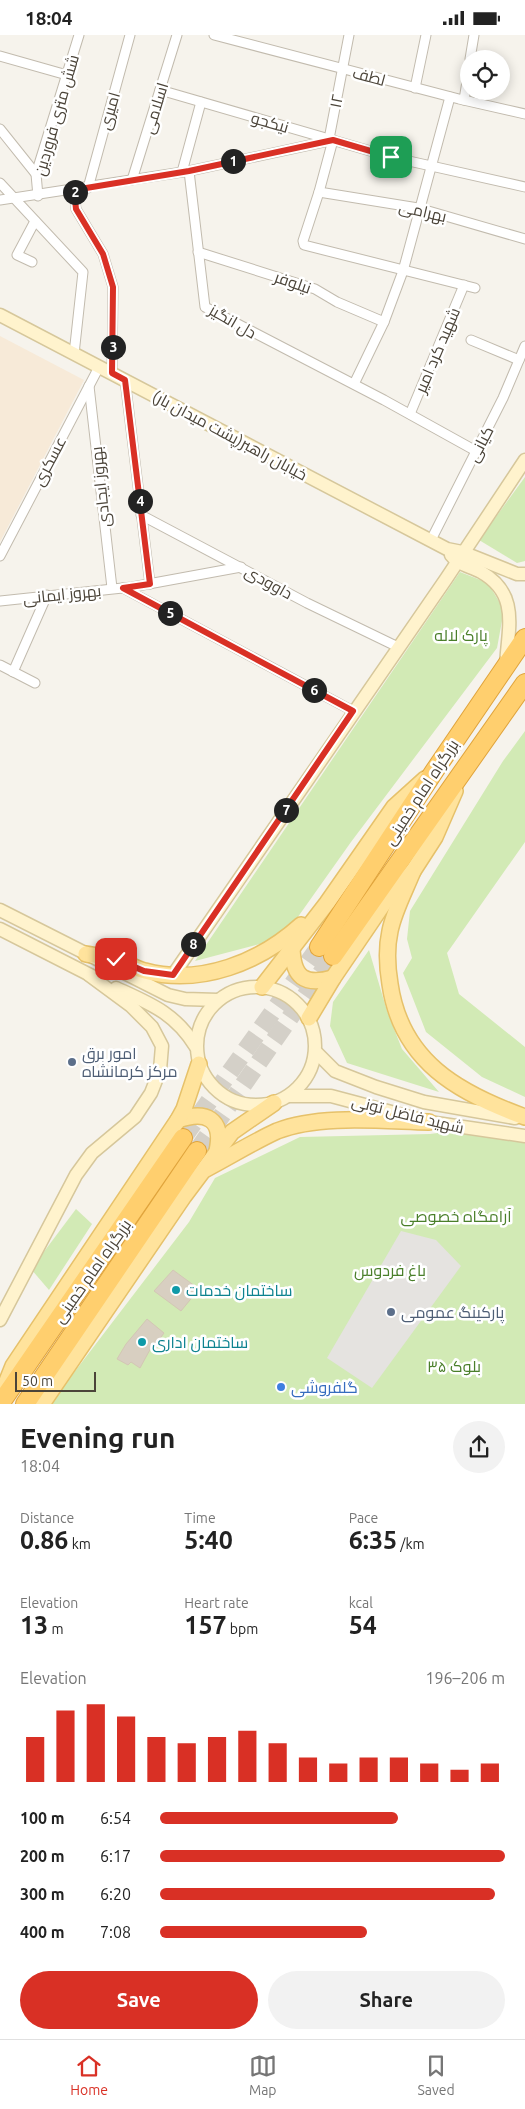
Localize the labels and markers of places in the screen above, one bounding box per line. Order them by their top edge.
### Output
pin [370,136,412,178]
pin: 1 [220,149,246,173]
pin: 2 [62,179,88,205]
pin: 3 [100,335,126,359]
pin: 4 [128,489,152,513]
pin: 5 [158,601,182,625]
pin: 6 [302,677,326,703]
pin: 7 [274,797,298,823]
pin: 8 [180,931,206,957]
pin [95,938,137,980]
place label: امور برق مرکز کرمانشاه [82,1044,177,1081]
marker: امور برق مرکز کرمانشاه [66,1056,78,1068]
place label: ساختمان خدمات [186,1281,292,1301]
marker: ساختمان خدمات [170,1284,182,1296]
place label: پارکینگ عمومی [401,1303,505,1324]
marker: پارکینگ عمومی [385,1306,397,1318]
place label: ساختمان اداری [152,1333,248,1353]
marker: ساختمان اداری [136,1336,148,1348]
place label: گلفروشی [291,1378,358,1398]
marker: گلفروشی [275,1381,287,1393]

